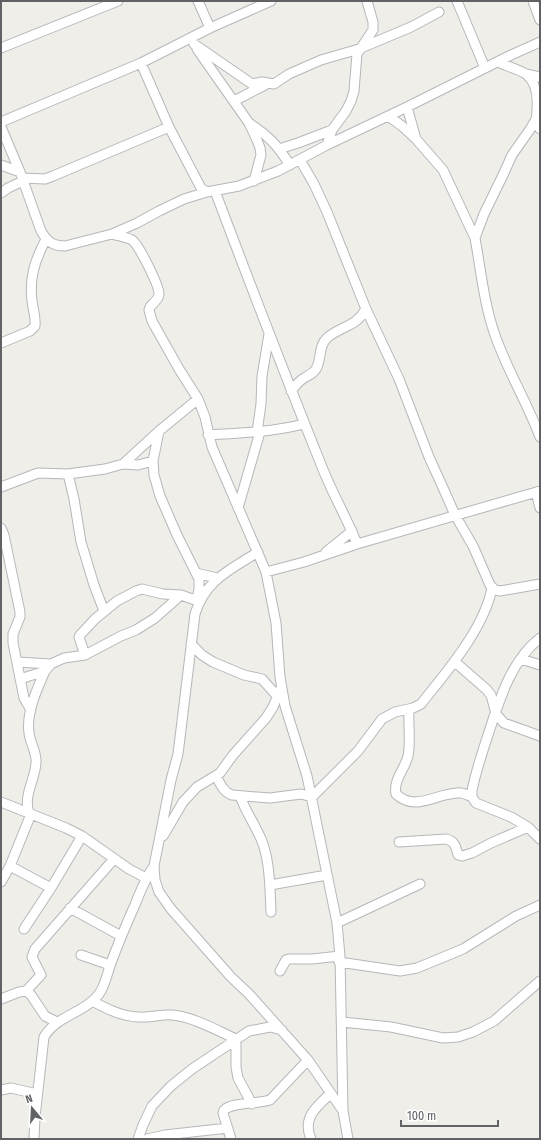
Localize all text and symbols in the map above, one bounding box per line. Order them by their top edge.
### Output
north arrow [12,1088,52,1128]
text: N [24,1092,34,1106]
scale bar [401,1102,498,1128]
text: 100 m [407,1109,436,1123]

